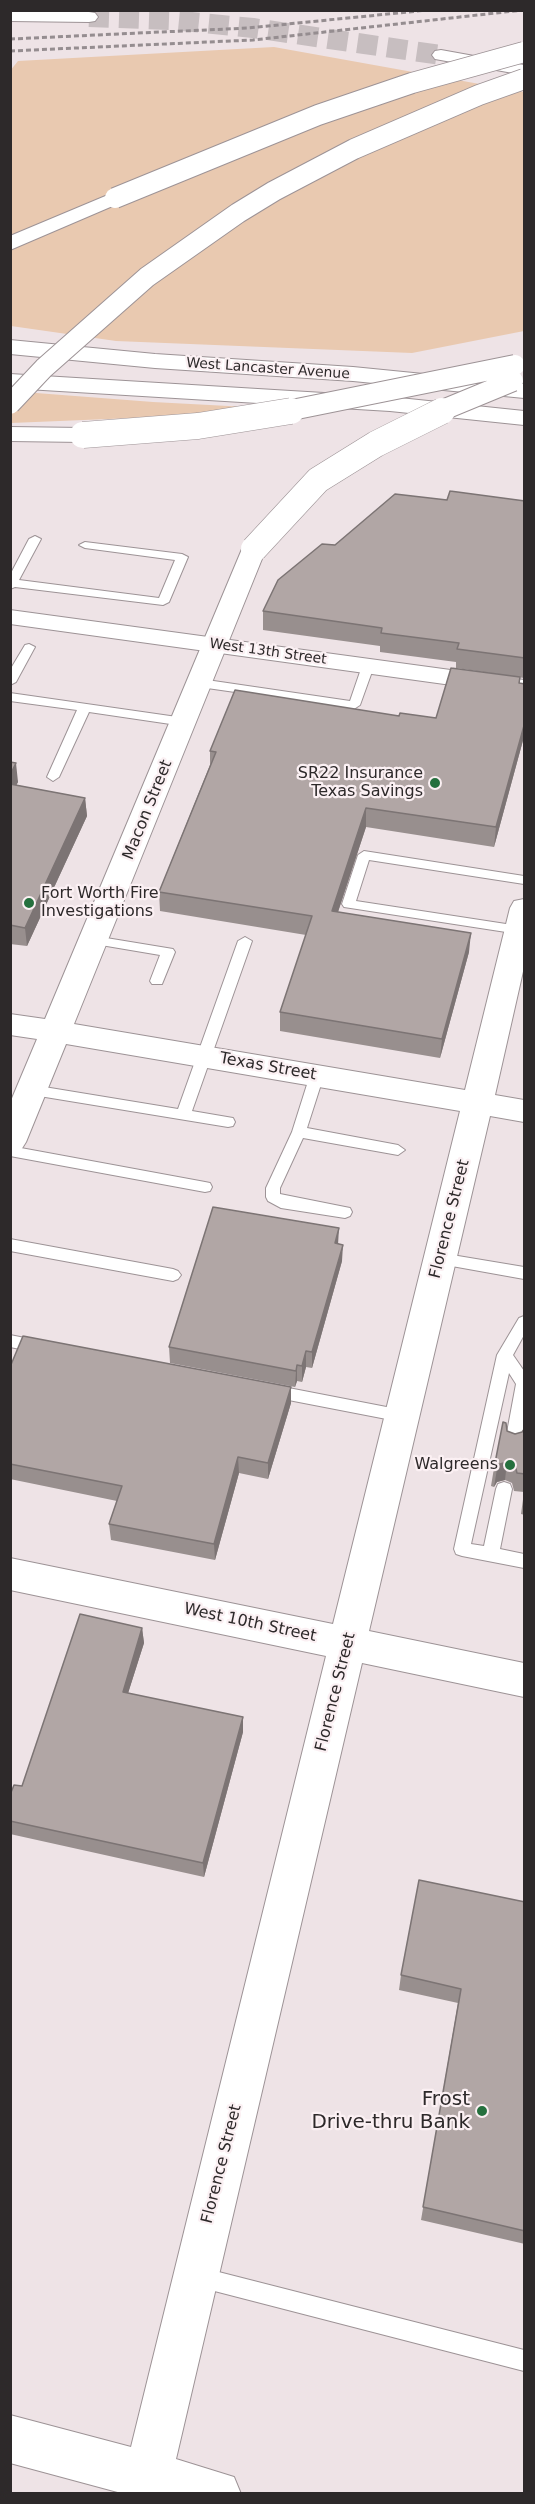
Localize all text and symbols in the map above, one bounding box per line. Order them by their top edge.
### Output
street label: West Lancaster Avenue [186,355,350,383]
street label: West 13th Street [208,635,328,669]
street label: Macon Street [119,757,177,863]
place label: SR22 Insurance Texas Savings [298,764,423,802]
marker: SR22 Insurance Texas Savings [428,776,442,790]
place label: Fort Worth Fire Investigations [41,884,159,922]
marker: Fort Worth Fire Investigations [22,896,36,910]
street label: Texas Street [218,1049,318,1085]
street label: Florence Street [426,1157,474,1281]
place label: Walgreens [414,1455,498,1475]
marker: Walgreens [503,1458,517,1472]
street label: West 10th Street [182,1600,318,1646]
street label: Florence Street [312,1630,360,1754]
place label: Frost Drive-thru Bank [311,2088,470,2135]
street label: Florence Street [198,2102,246,2226]
marker: Frost Drive-thru Bank [475,2104,489,2118]

